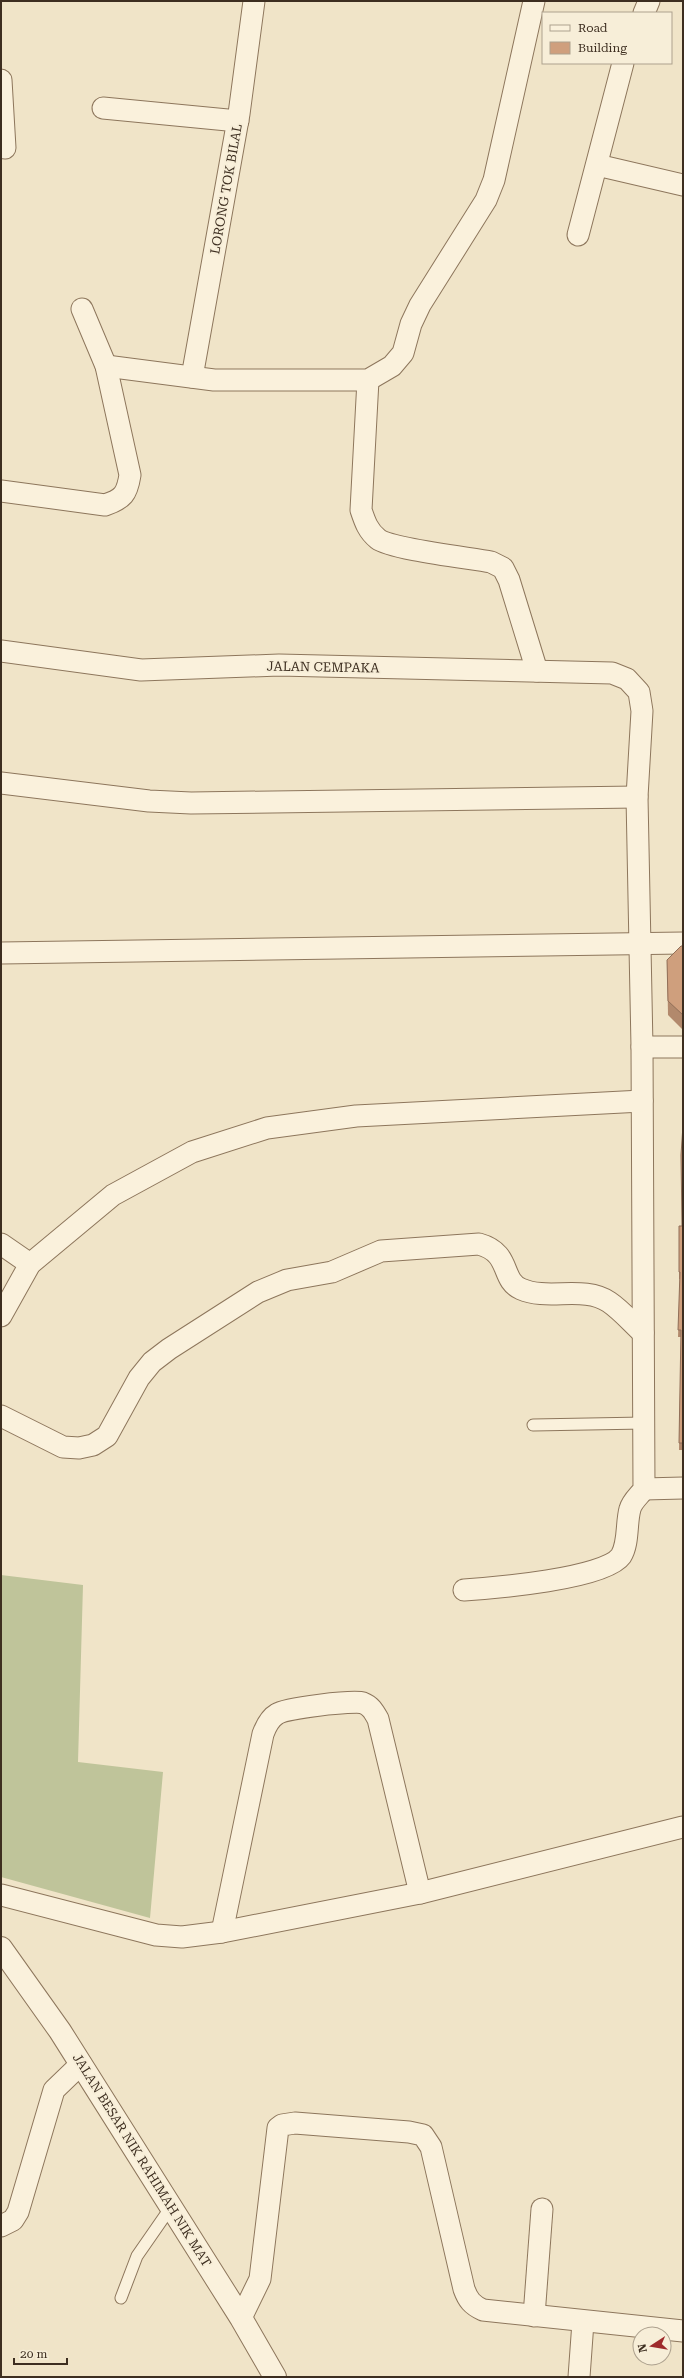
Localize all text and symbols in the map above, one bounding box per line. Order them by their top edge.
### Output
legend [542,12,672,64]
text: Road [578,21,608,35]
text: Building [578,41,627,55]
street label: LORONG TOK BILAL [207,123,245,255]
street label: JALAN CEMPAKA [267,659,379,675]
street label: JALAN BESAR NIK RAHIMAH NIK MAT [70,2051,214,2270]
north arrow [632,2326,672,2366]
scale bar [14,2340,67,2366]
text: N [635,2342,650,2353]
text: 20 m [20,2347,47,2361]

